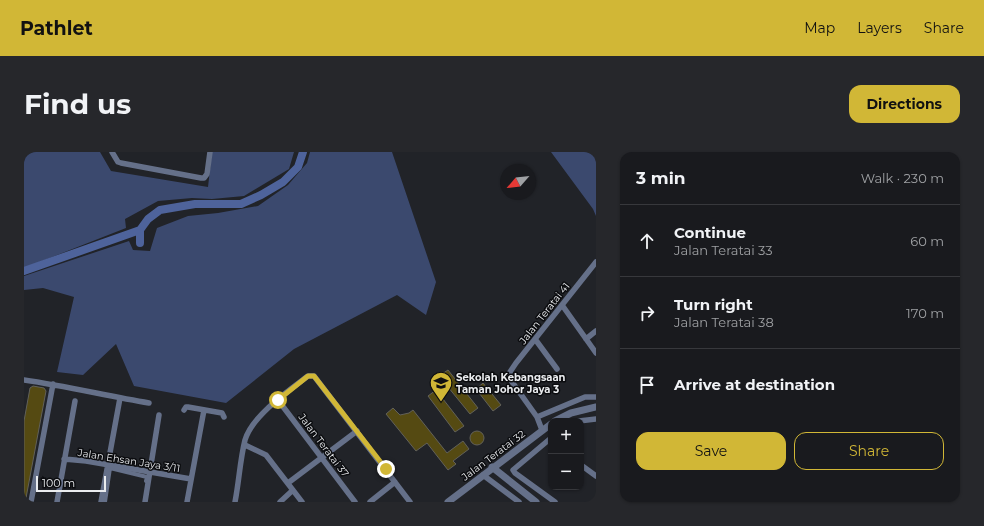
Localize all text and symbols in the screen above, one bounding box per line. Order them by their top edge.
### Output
text: Pathlet [20,17,93,40]
text: Map [804,19,835,37]
text: Layers [857,19,902,37]
text: Share [924,19,964,37]
button: Directions [849,85,960,123]
text: Find us [24,87,131,121]
north arrow [500,164,536,200]
text: 3 min [636,168,686,188]
text: Walk · 230 m [861,170,944,186]
text: Continue [674,223,746,242]
icon: ahead [636,230,658,252]
text: 60 m [910,233,944,249]
text: Jalan Teratai 33 [674,242,773,258]
street label: Jalan Teratai 41 [516,280,572,348]
text: Turn right [674,295,753,314]
icon: right [636,302,658,324]
text: 170 m [906,305,944,321]
text: Jalan Teratai 38 [674,314,774,330]
school or university icon: Sekolah Kebangsaan Taman Johor Jaya 3 [428,370,454,403]
place label: Sekolah Kebangsaan Taman Johor Jaya 3 [456,371,566,396]
icon: arrive [636,374,658,396]
text: Arrive at destination [674,375,835,394]
route start [269,391,287,409]
street label: Jalan Teratai 37 [295,410,352,480]
map controls [548,418,584,490]
button: + [548,418,584,454]
street label: Jalan Teratai 32 [458,427,528,484]
button: Save [636,432,786,470]
button: Share [794,432,944,470]
street label: Jalan Ehsan Jaya 3/11 [76,446,181,475]
button: − [548,454,584,490]
route end [377,460,395,478]
scale bar [36,474,106,493]
text: 100 m [42,476,75,490]

